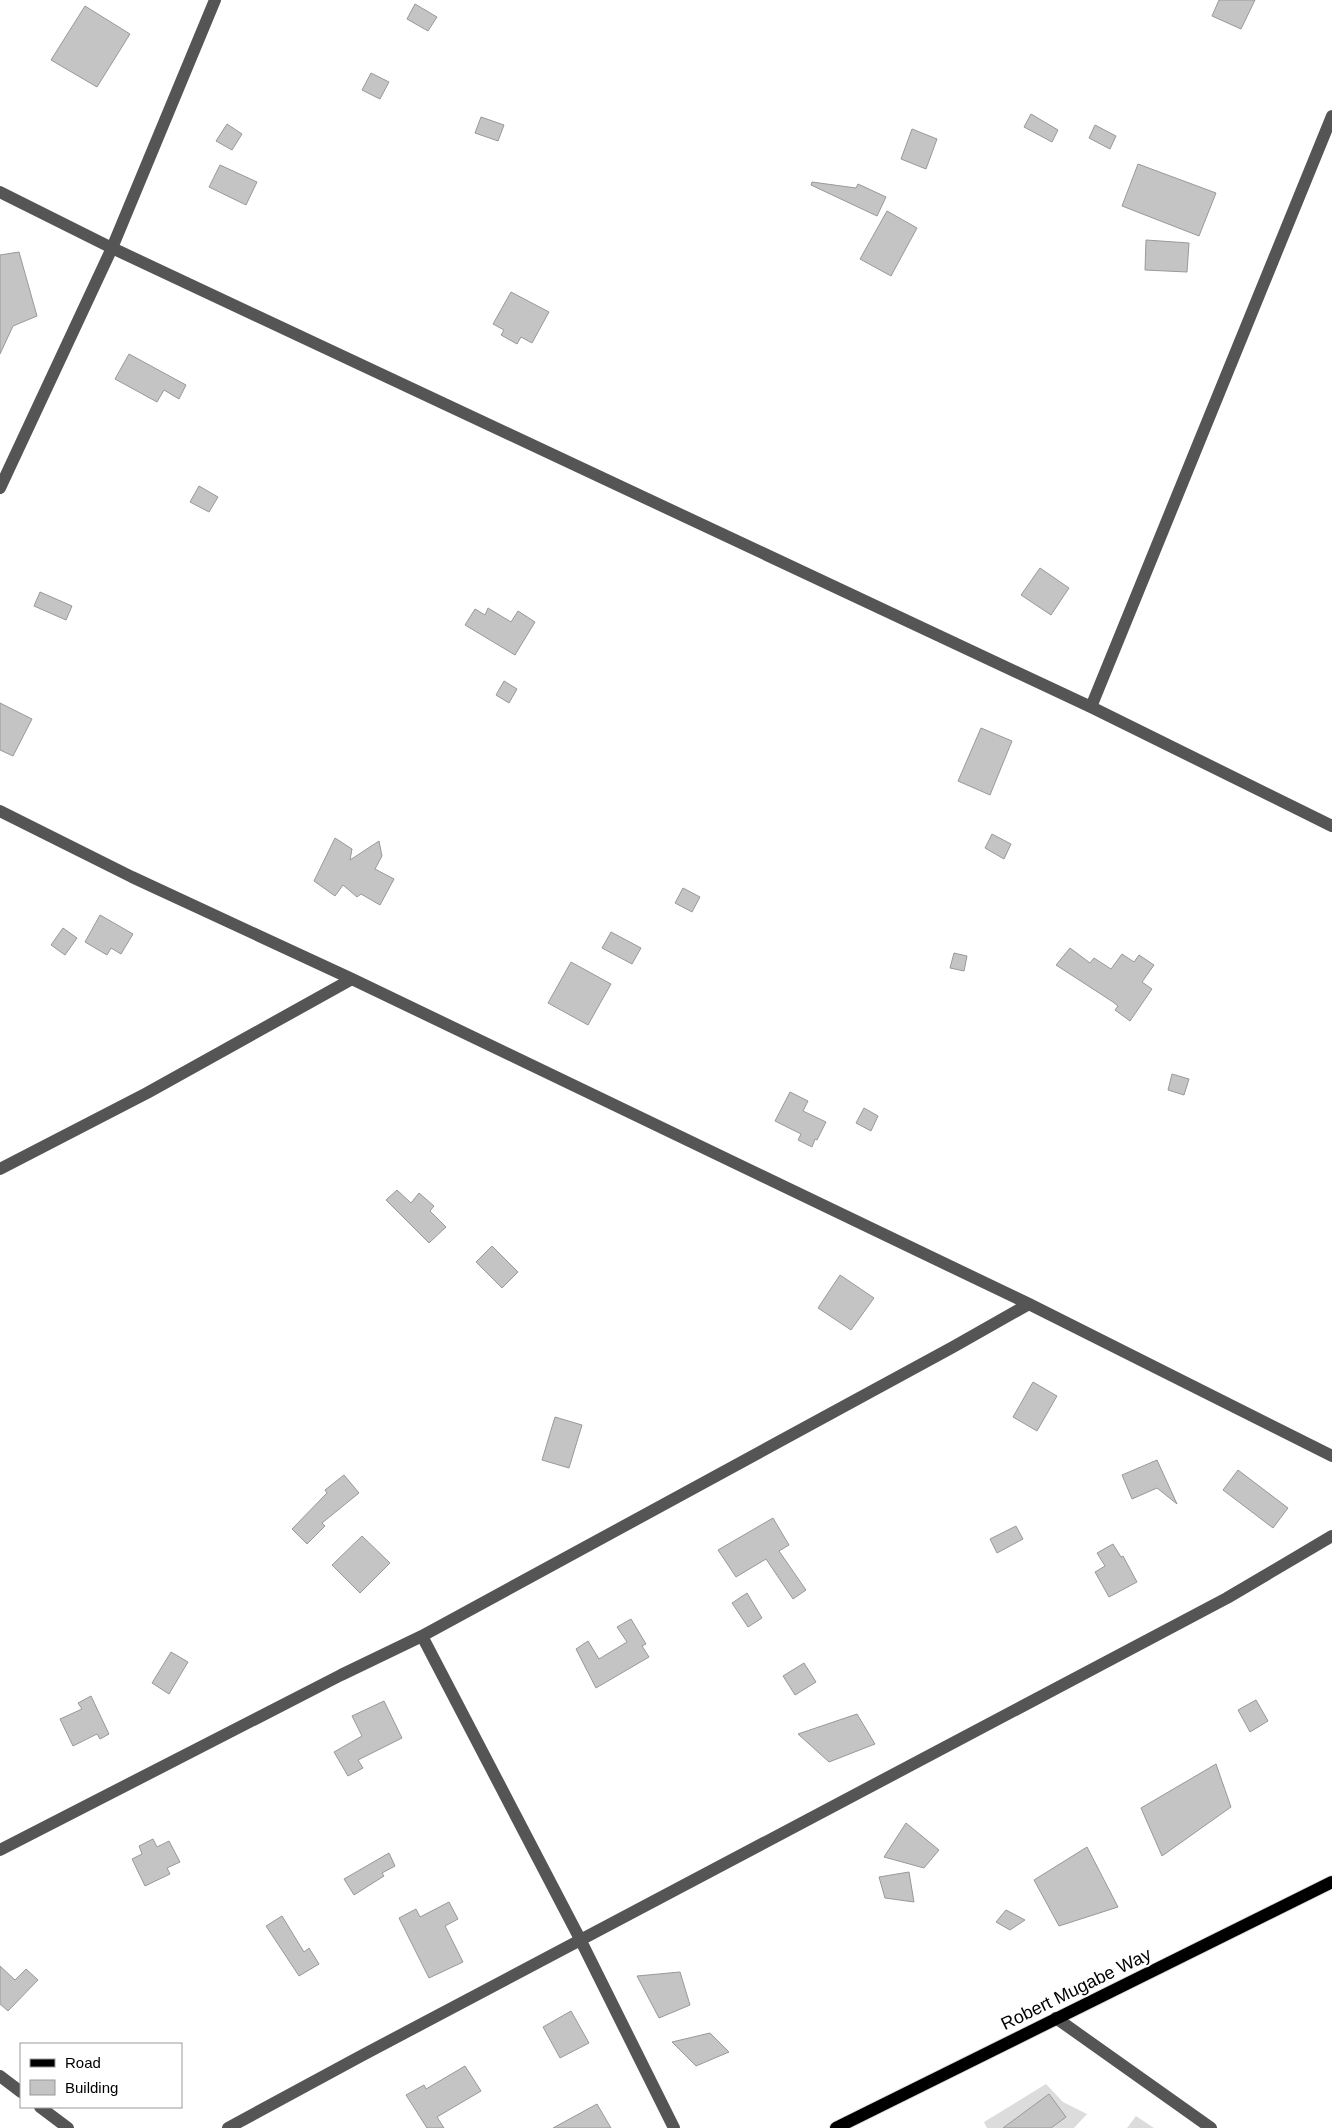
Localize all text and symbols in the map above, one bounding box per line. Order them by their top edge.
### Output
street label: Robert Mugabe Way [998,1944,1154,2034]
legend [20,2043,182,2108]
text: Road [65,2054,101,2071]
text: Building [65,2079,118,2096]

